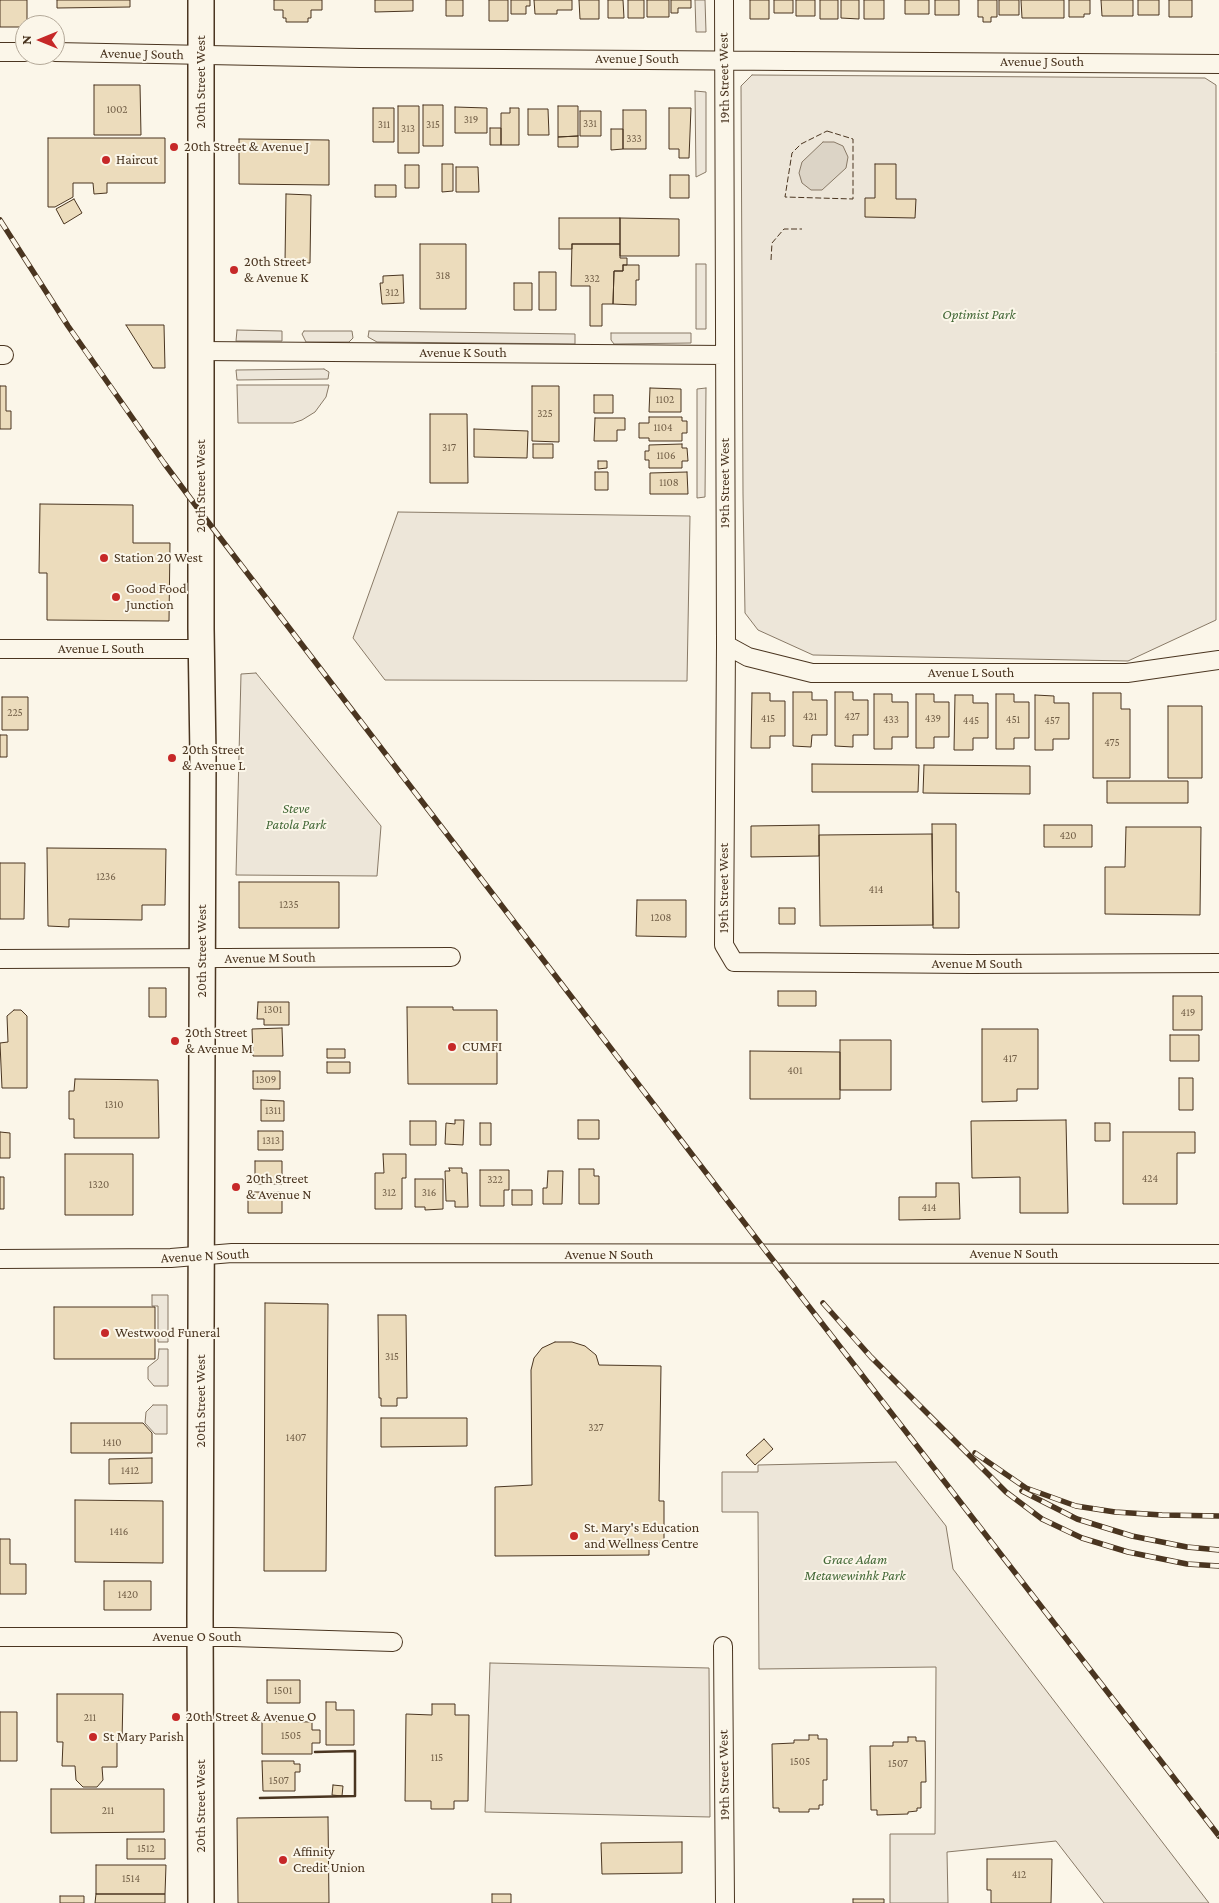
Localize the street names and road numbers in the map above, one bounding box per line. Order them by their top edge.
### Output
street label: 19th Street West [715,33,733,123]
street label: 20th Street West [193,35,209,129]
street label: Avenue J South [100,45,184,63]
street label: Avenue J South [595,51,679,67]
street label: Avenue J South [1000,54,1084,70]
street label: Avenue K South [419,345,507,361]
street label: 19th Street West [717,438,733,528]
street label: 20th Street West [193,439,209,533]
street label: Avenue L South [58,641,144,657]
street label: Avenue L South [928,665,1014,681]
street label: 19th Street West [716,843,732,933]
street label: 20th Street West [194,904,210,998]
street label: Avenue M South [224,949,316,967]
street label: Avenue M South [931,956,1023,972]
street label: Avenue N South [160,1245,250,1267]
street label: Avenue N South [970,1246,1058,1262]
street label: Avenue N South [565,1247,653,1263]
street label: 20th Street West [193,1354,209,1448]
street label: Avenue O South [153,1629,241,1645]
street label: 19th Street West [715,1730,733,1820]
street label: 20th Street West [193,1759,209,1853]

